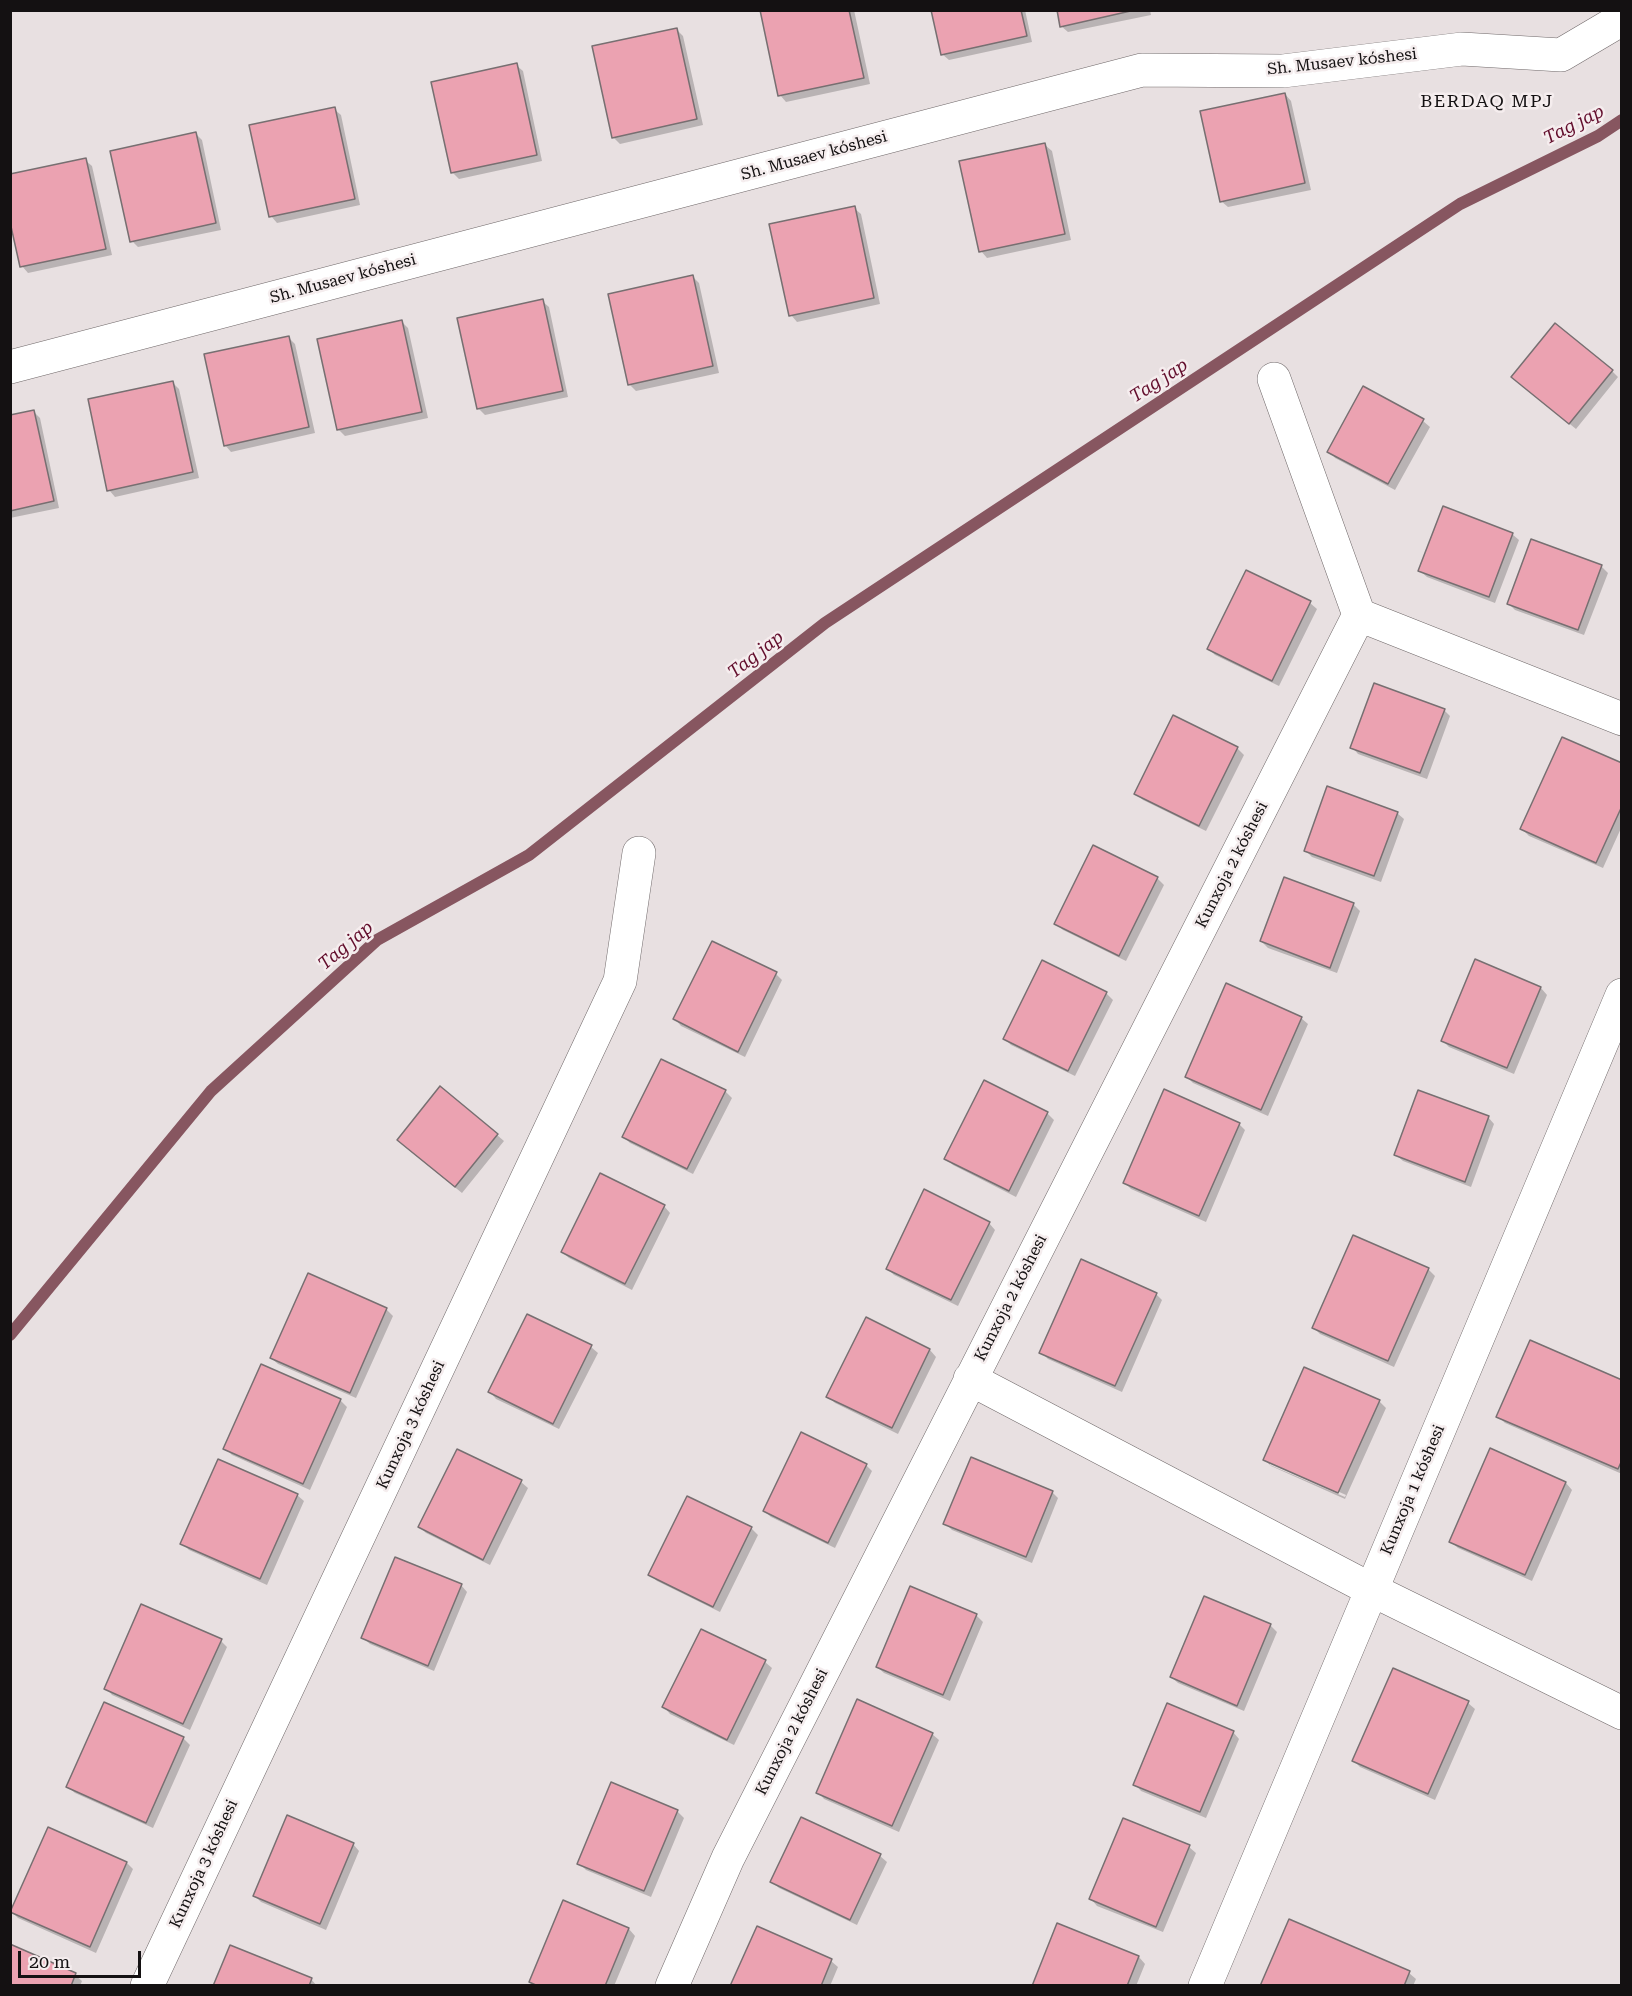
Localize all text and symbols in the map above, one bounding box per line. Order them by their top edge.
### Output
street label: Sh. Musaev kóshesi [1266,45,1418,79]
district label: BERDAQ MPJ [1420,91,1554,113]
water label: Tag jap [1540,101,1608,149]
street label: Sh. Musaev kóshesi [739,127,889,185]
street label: Sh. Musaev kóshesi [268,250,418,308]
water label: Tag jap [1126,354,1192,408]
water label: Tag jap [724,627,788,683]
street label: Kunxoja 2 kóshesi [1192,798,1272,932]
water label: Tag jap [314,917,378,975]
street label: Kunxoja 2 kóshesi [971,1231,1051,1365]
street label: Kunxoja 3 kóshesi [373,1358,449,1492]
street label: Kunxoja 1 kóshesi [1377,1422,1449,1558]
street label: Kunxoja 2 kóshesi [752,1665,832,1799]
street label: Kunxoja 3 kóshesi [166,1797,242,1931]
scale bar [21,1939,144,1977]
text: 20 m [29,1951,70,1972]

